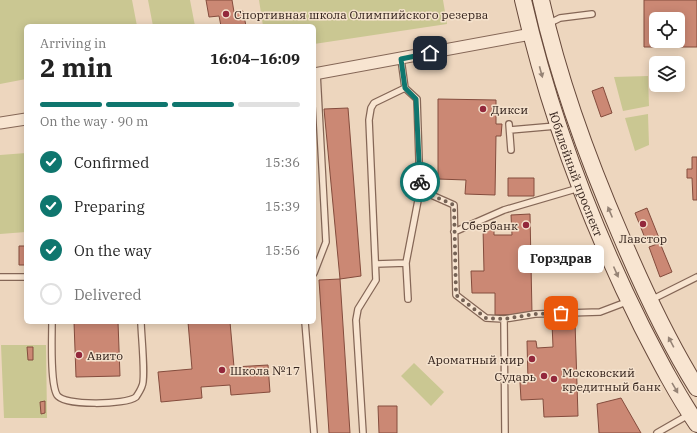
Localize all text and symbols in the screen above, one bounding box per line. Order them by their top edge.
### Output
place label: Спортивная школа Олимпийского резерва [234,7,489,22]
marker: Спортивная школа Олимпийского резерва [221,9,231,19]
map controls [649,12,685,92]
button: locate [649,12,685,48]
text: Arriving in [40,35,106,52]
pin [413,36,447,70]
icon: home [419,42,441,64]
text: 16:04–16:09 [210,49,300,68]
text: 2 min [40,50,113,84]
button: layers [649,56,685,92]
one-way arrow [538,66,544,78]
place label: Дикси [491,102,528,117]
marker: Дикси [478,104,488,114]
street label: Юбилейный проспект [547,109,607,239]
text: On the way · 90 m [40,113,148,130]
icon: check [40,151,62,173]
text: Confirmed [74,153,149,172]
text: 15:36 [265,154,300,171]
courier [400,162,440,202]
icon: bike [409,171,431,193]
icon: check [40,195,62,217]
text: Preparing [74,197,145,216]
text: 15:39 [265,198,300,215]
one-way arrow [607,205,613,217]
place label: Сбербанк [462,218,518,233]
marker: Лавстор [638,219,648,229]
marker: Сбербанк [521,220,531,230]
place label: Лавстор [619,231,667,246]
icon: check [40,239,62,261]
text: On the way [74,241,152,260]
text: 15:56 [265,242,300,259]
callout: Горздрав [518,245,604,273]
text: Горздрав [530,250,592,267]
one-way arrow [613,266,619,277]
text: Delivered [74,285,142,304]
pin [544,296,578,330]
icon: bag [550,302,572,324]
one-way arrow [668,336,674,348]
place label: Авито [87,348,123,363]
marker: Авито [74,350,84,360]
place label: Ароматный мир [427,352,524,367]
marker: Ароматный мир [527,354,537,364]
place label: Школа №17 [230,363,300,378]
marker: Школа №17 [217,365,227,375]
place label: Московский кредитный банк [562,365,661,394]
place label: Сударь [495,369,536,384]
marker: Сударь [539,371,549,381]
marker: Московский кредитный банк [549,374,559,384]
one-way arrow [672,382,679,393]

